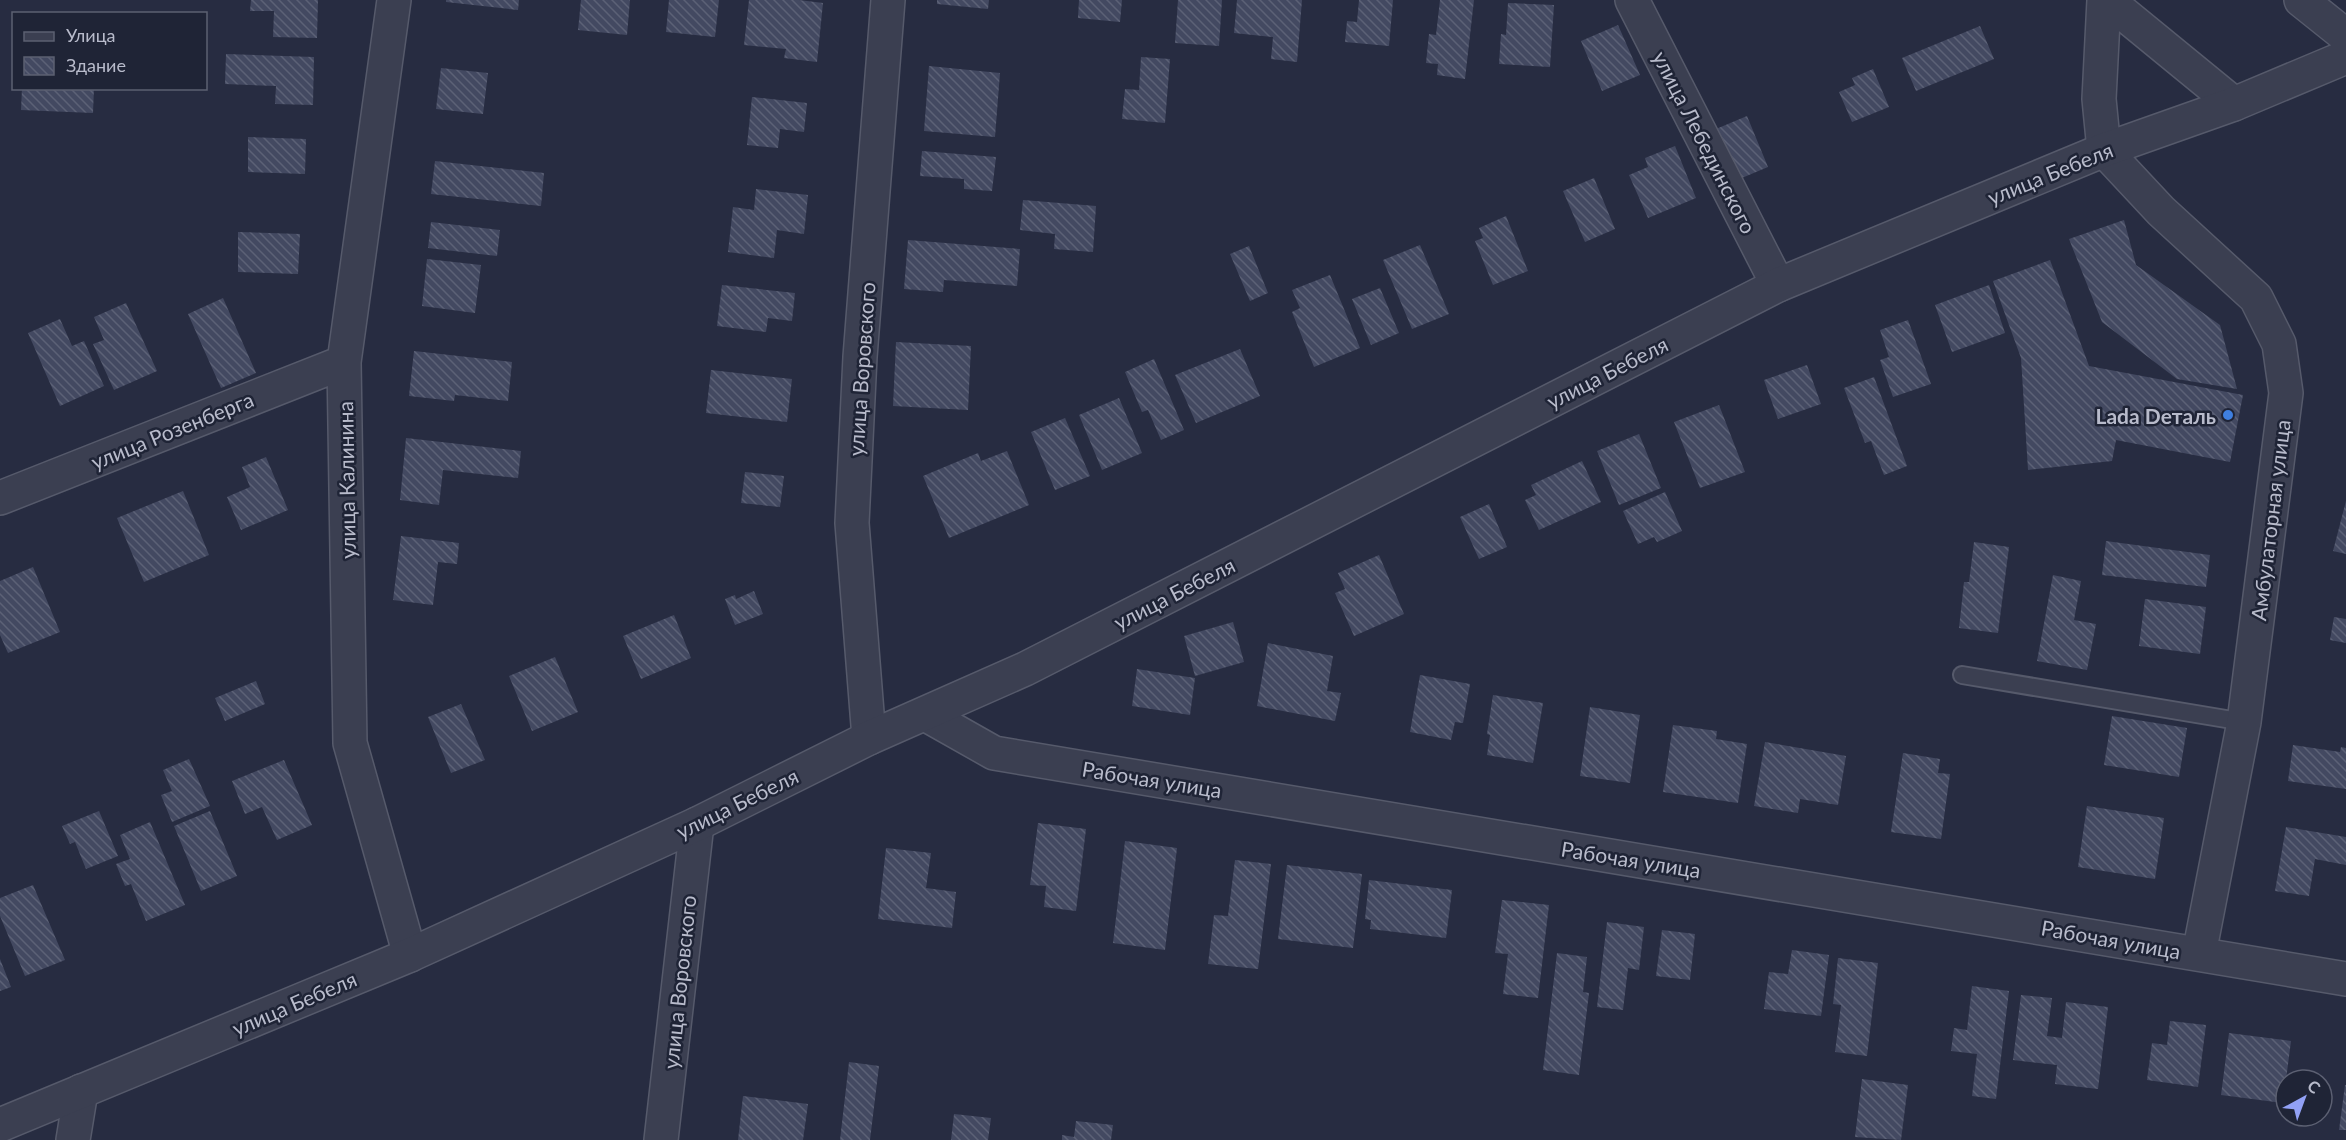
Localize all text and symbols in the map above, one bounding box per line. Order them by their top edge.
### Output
legend [12,12,207,90]
text: Улица [66,24,116,46]
street label: улица Лебединского [1648,47,1762,237]
text: Здание [66,54,126,76]
street label: улица Бебеля [1984,137,2116,209]
street label: улица Воровского [842,281,880,457]
street label: улица Бебеля [1542,331,1672,413]
street label: улица Розенберга [87,386,257,474]
street label: улица Калинина [332,401,360,559]
place label: Lada Dеталь [2096,403,2216,428]
marker: Lada Dеталь [2221,408,2235,422]
street label: Амбулаторная улица [2245,418,2295,622]
street label: улица Бебеля [1109,552,1239,634]
street label: Рабочая улица [1080,756,1224,802]
street label: улица Бебеля [672,763,802,843]
street label: Рабочая улица [1559,836,1703,882]
street label: улица Воровского [657,894,701,1070]
street label: Рабочая улица [2039,914,2183,964]
street label: улица Бебеля [228,966,360,1040]
north arrow [2274,1068,2334,1128]
text: С [2304,1076,2325,1097]

